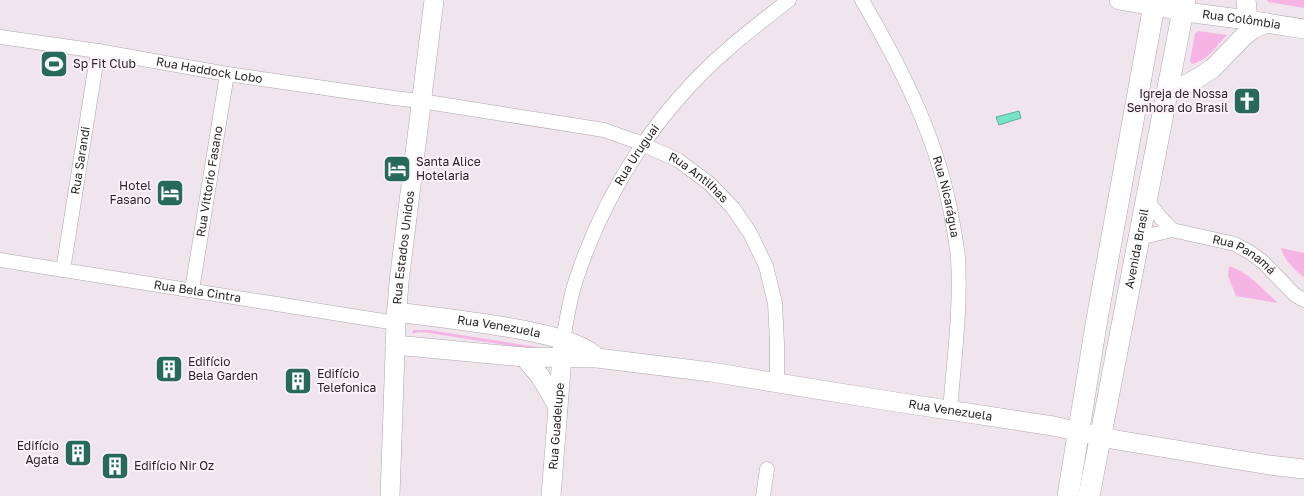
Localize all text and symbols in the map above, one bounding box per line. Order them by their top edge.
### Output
street label: Rua Colômbia [1201,6,1282,32]
sports icon: Sp Fit Club [39,49,69,79]
street label: Rua Haddock Lobo [155,54,264,86]
place label: Sp Fit Club [73,56,136,71]
place label: Igreja de Nossa Senhora do Brasil [1127,86,1228,115]
church icon: Igreja de Nossa Senhora do Brasil [1232,86,1262,116]
street label: Rua Uruguai [611,121,662,188]
street label: Rua Sarandi [67,125,93,195]
street label: Rua Vittorio Fasano [193,125,226,238]
street label: Rua Antilhas [667,149,732,206]
hotel icon: Santa Alice Hotelaria [382,154,412,184]
place label: Santa Alice Hotelaria [416,154,481,183]
street label: Rua Nicarágua [930,154,963,239]
place label: Hotel Fasano [110,178,151,207]
hotel icon: Hotel Fasano [155,178,185,208]
street label: Rua Estados Unidos [389,190,417,305]
street label: Avenida Brasil [1121,207,1152,290]
street label: Rua Panamá [1211,231,1279,277]
street label: Rua Bela Cintra [153,277,242,305]
street label: Rua Venezuela [456,312,542,341]
building icon: Edifício Bela Garden [154,354,184,384]
place label: Edifício Bela Garden [188,354,258,383]
building icon: Edifício Telefonica [283,366,313,396]
place label: Edifício Telefonica [317,366,376,395]
street label: Rua Guadelupe [545,382,567,470]
street label: Rua Venezuela [908,396,994,424]
place label: Edifício Agata [17,438,59,467]
building icon: Edifício Agata [63,438,93,468]
building icon: Edifício Nir Oz [100,451,130,481]
place label: Edifício Nir Oz [134,458,214,473]

